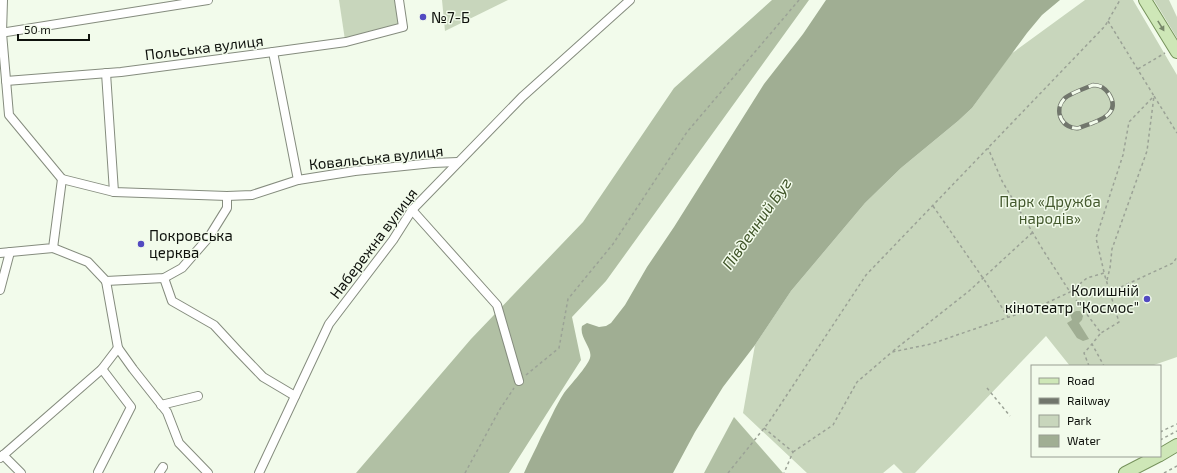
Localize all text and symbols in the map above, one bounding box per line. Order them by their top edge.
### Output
place label: №7-Б [431,8,470,26]
marker: №7-Б [418,12,428,22]
scale bar [18,16,89,42]
one-way arrow [1158,20,1165,32]
text: 50 m [24,22,51,36]
street label: Польська вулиця [144,31,264,64]
street label: Ковальська вулиця [308,141,444,174]
water label: Південний Буг [717,173,795,273]
street label: Набережна вулиця [326,184,421,302]
park label: Парк «Дружба народів» [999,192,1101,227]
place label: Покровська церква [149,226,233,261]
marker: Покровська церква [136,239,146,249]
place label: Колишній кінотеатр "Космос" [1005,281,1139,316]
marker: Колишній кінотеатр "Космос" [1142,294,1152,304]
legend [1031,365,1161,457]
text: Road [1067,373,1095,387]
text: Railway [1067,393,1111,407]
text: Park [1067,413,1092,427]
text: Water [1067,433,1101,447]

